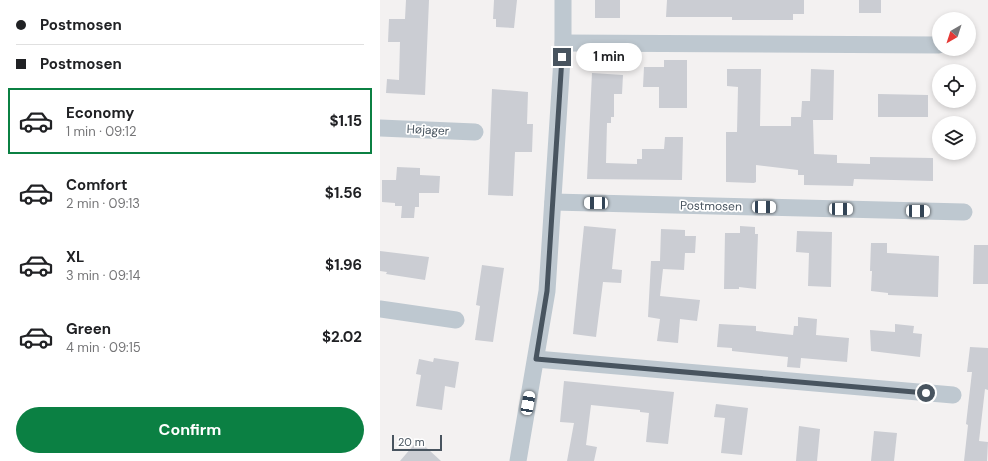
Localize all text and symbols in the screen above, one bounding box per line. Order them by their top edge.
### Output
north arrow [932,12,976,56]
map controls [932,12,976,160]
text: Postmosen [40,15,122,35]
callout: 1 min [576,43,642,71]
route end [553,48,571,66]
text: 1 min [593,48,625,65]
text: Postmosen [40,54,122,74]
button: locate [932,64,976,108]
icon: car [18,103,54,139]
text: Economy [66,103,134,123]
text: $1.15 [329,111,362,131]
button: layers [932,116,976,160]
street label: Højager [406,121,450,139]
text: 1 min · 09:12 [66,123,136,140]
icon: car [18,175,54,211]
text: Comfort [66,175,127,195]
text: $1.56 [325,183,362,203]
text: 2 min · 09:13 [66,195,140,212]
car [584,197,608,209]
street label: Postmosen [680,197,742,215]
car [752,201,776,213]
car [829,203,853,215]
car [906,205,930,217]
icon: car [18,247,54,283]
text: XL [66,247,84,267]
text: $1.96 [325,255,362,275]
text: 3 min · 09:14 [66,267,140,284]
icon: car [18,319,54,355]
text: Green [66,319,111,339]
text: $2.02 [322,327,362,347]
text: 4 min · 09:15 [66,339,141,356]
route start [917,384,935,402]
car [520,390,536,416]
button: Confirm [16,407,364,453]
scale bar [392,433,442,452]
text: 20 m [398,435,424,449]

